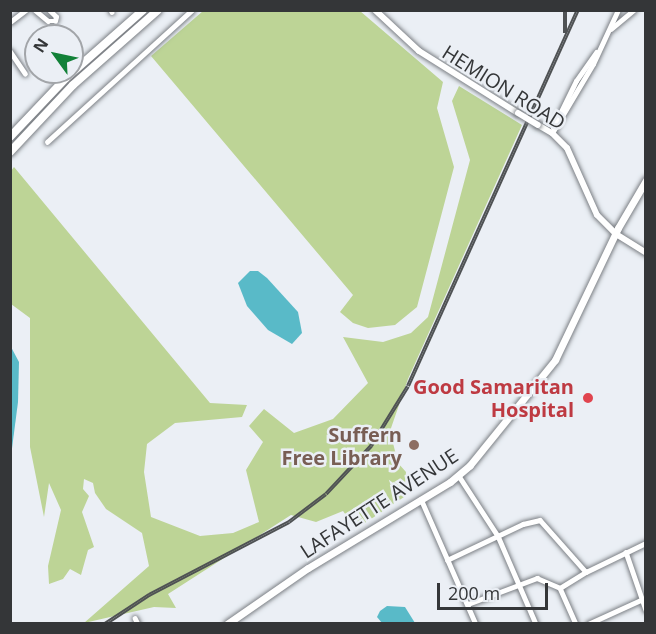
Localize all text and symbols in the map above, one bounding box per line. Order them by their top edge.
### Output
north arrow [24,24,84,84]
text: N [28,34,53,57]
street label: HEMION ROAD [438,40,570,134]
place label: Good Samaritan Hospital [413,374,574,421]
marker: Good Samaritan Hospital [579,389,597,407]
place label: Suffern Free Library [281,422,402,469]
marker: Suffern Free Library [407,438,421,452]
street label: LAFAYETTE AVENUE [296,443,462,563]
scale bar [440,571,551,609]
text: 200 m [448,581,500,605]

